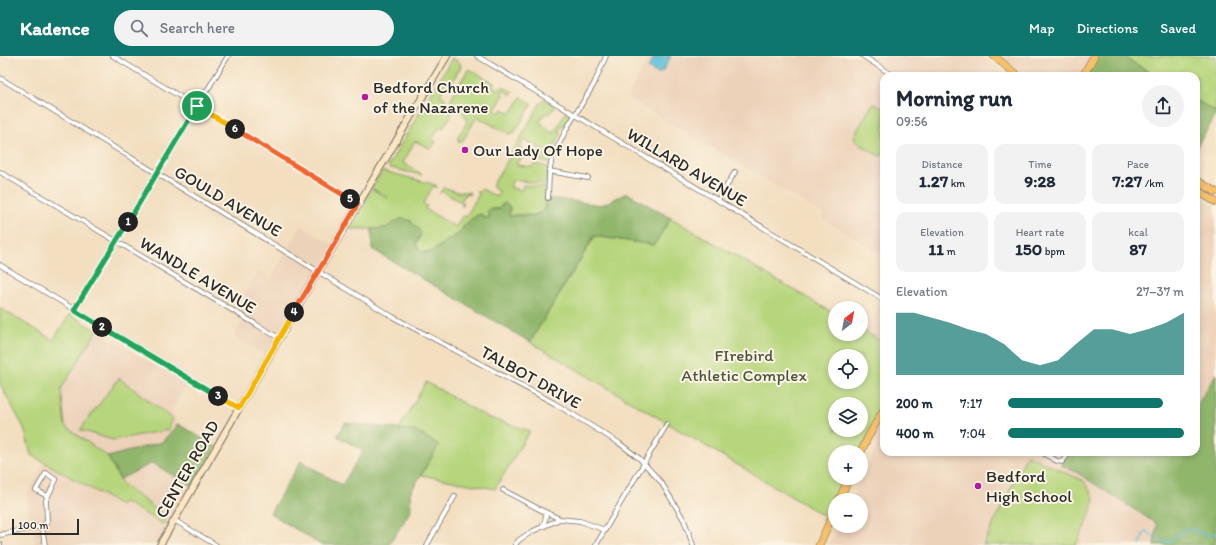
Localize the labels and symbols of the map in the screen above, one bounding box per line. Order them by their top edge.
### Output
place label: Bedford Church of the Nazarene [373,77,489,117]
pin [180,89,214,123]
marker: Bedford Church of the Nazarene [360,92,370,102]
pin: 6 [225,119,245,139]
street label: WILLARD AVENUE [623,123,751,211]
place label: Our Lady Of Hope [473,140,603,160]
marker: Our Lady Of Hope [460,145,470,155]
street label: GOULD AVENUE [171,161,285,241]
pin: 5 [340,189,360,209]
pin: 1 [118,212,138,232]
street label: WANDLE AVENUE [136,232,260,318]
north arrow [828,301,868,341]
pin: 4 [284,302,304,322]
pin: 2 [92,317,112,337]
street label: TALBOT DRIVE [477,341,585,413]
park label: FIrebird Athletic Complex [681,345,807,385]
pin: 3 [208,386,228,406]
street label: CENTER ROAD [151,416,223,522]
place label: Bedford High School [986,466,1072,506]
marker: Bedford High School [973,481,983,491]
scale bar [12,517,79,536]

